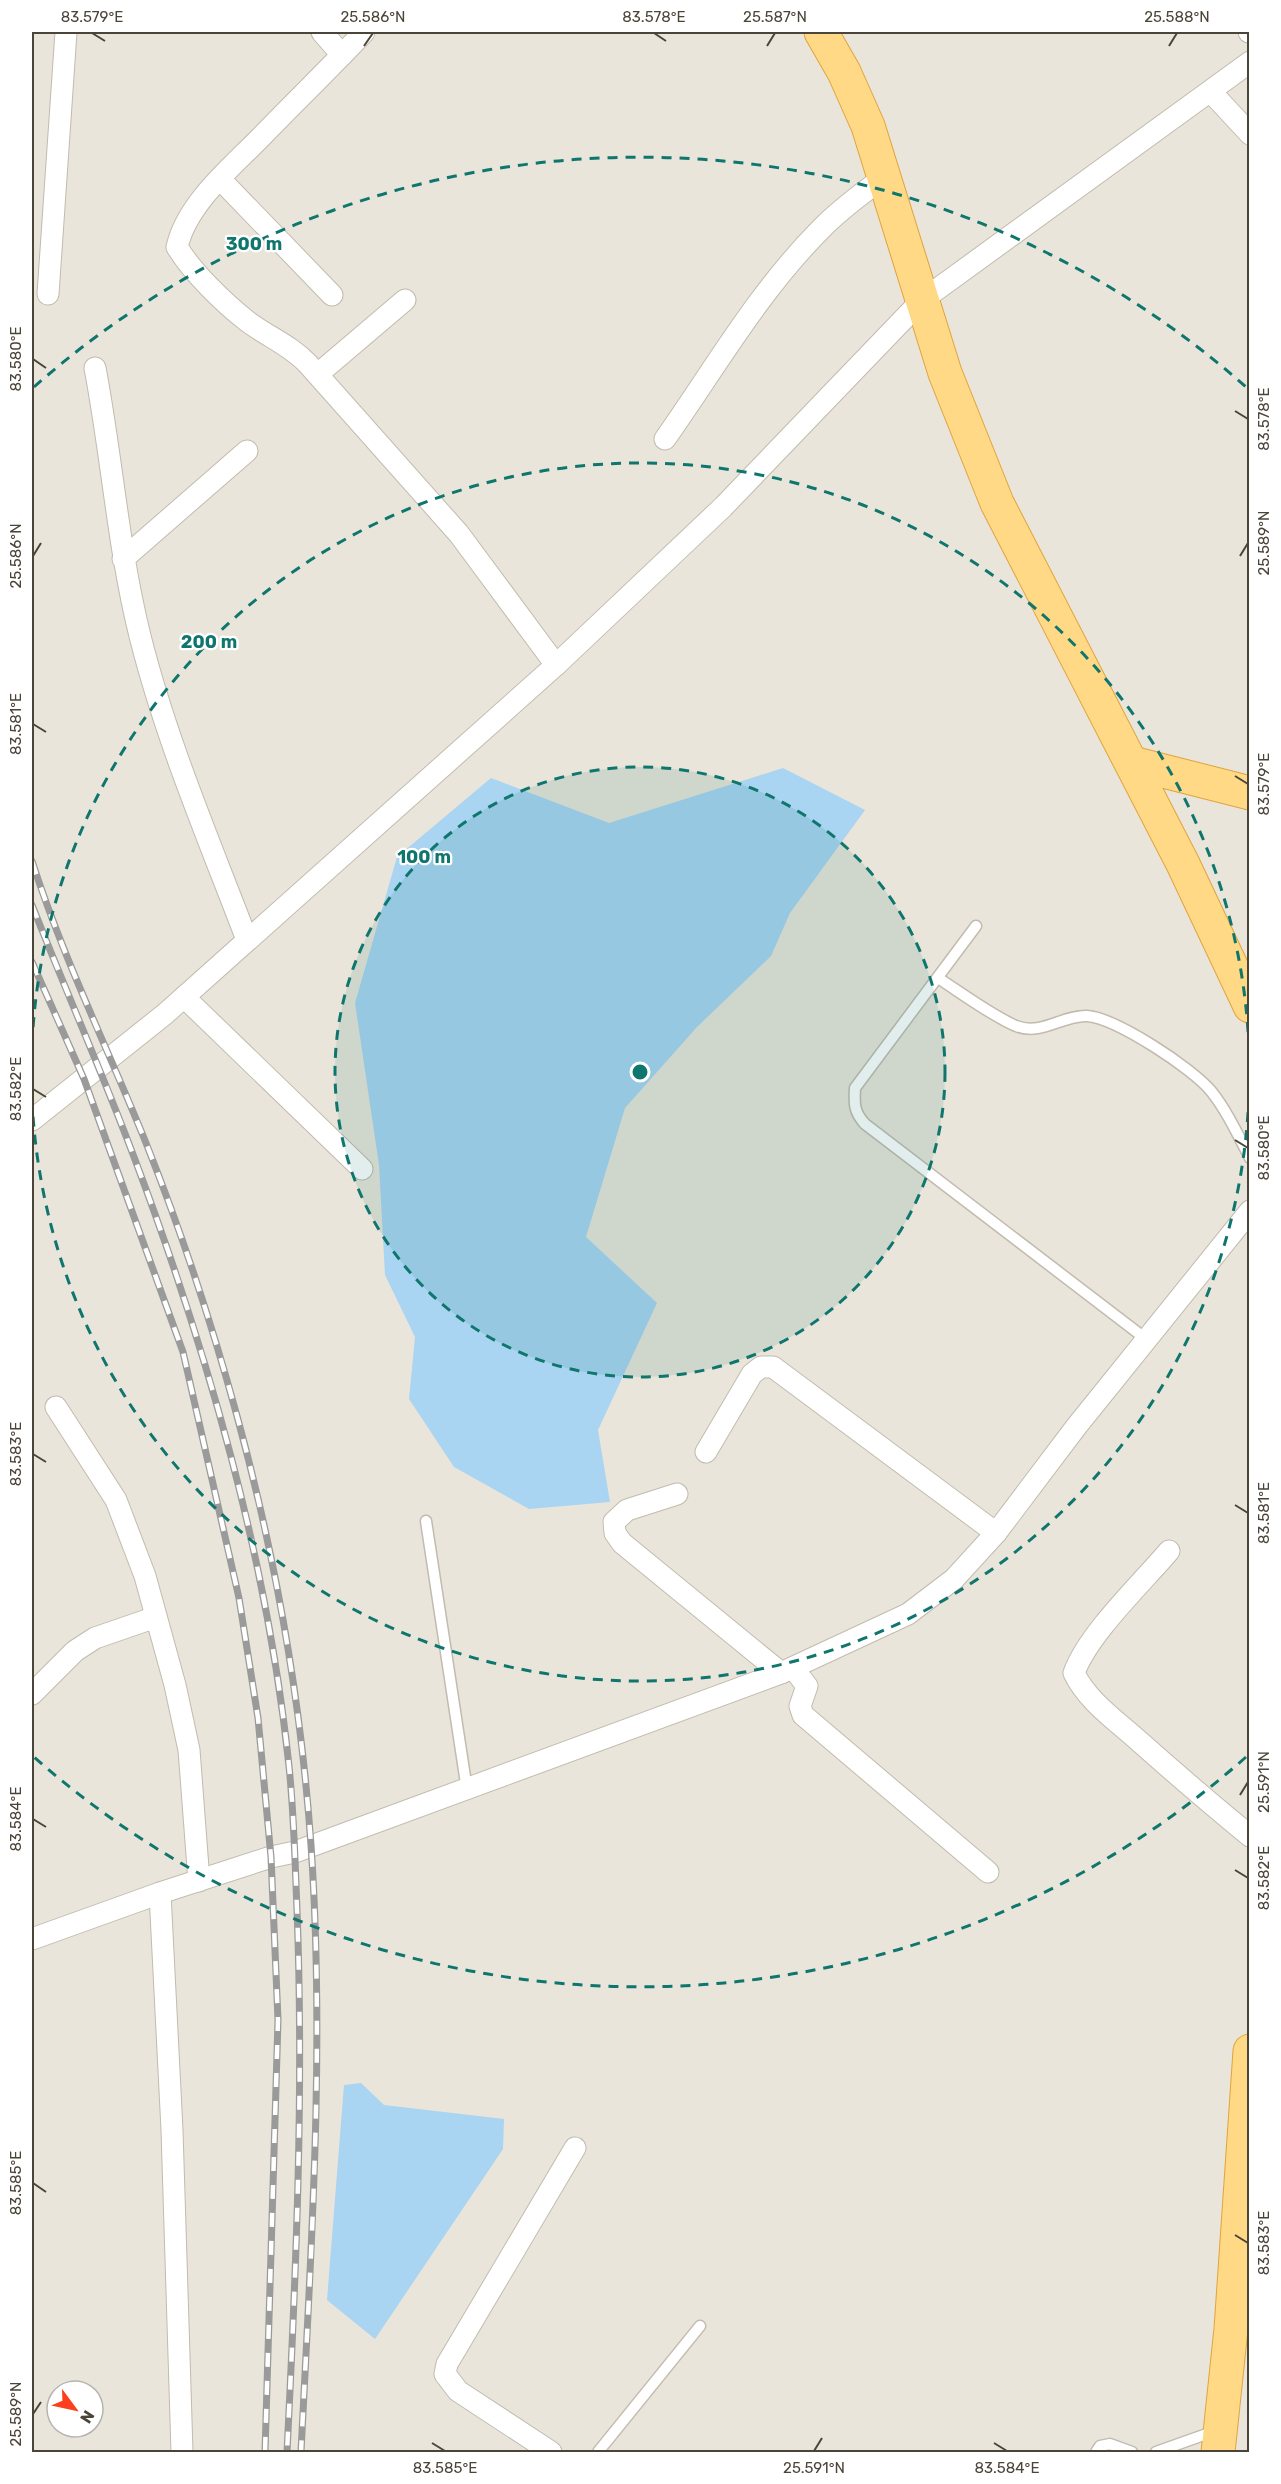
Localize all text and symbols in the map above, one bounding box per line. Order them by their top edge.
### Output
text: 83.579°E [61,8,123,26]
text: 25.586°N [340,8,406,26]
text: 83.578°E [622,8,686,26]
text: 25.587°N [743,8,807,26]
text: 25.588°N [1144,8,1210,26]
text: 300 m [226,233,282,255]
text: 83.580°E [7,326,25,392]
text: 83.578°E [1255,387,1273,451]
text: 25.589°N [1255,511,1273,575]
text: 25.586°N [7,523,25,589]
text: 200 m [181,631,237,653]
text: 83.581°E [7,693,25,755]
text: 83.579°E [1255,753,1273,815]
text: 100 m [397,846,451,868]
text: 83.582°E [7,1057,25,1121]
centre of rings [630,1062,650,1082]
text: 83.580°E [1255,1115,1273,1181]
text: 83.583°E [7,1422,25,1486]
text: 83.581°E [1255,1482,1273,1544]
text: 25.591°N [1255,1751,1273,1813]
text: 83.584°E [7,1786,25,1852]
text: 83.582°E [1255,1846,1273,1910]
text: 83.585°E [7,2151,25,2215]
text: 83.583°E [1255,2211,1273,2275]
north arrow [45,2379,105,2439]
text: 25.589°N [7,2382,25,2446]
text: N [76,2407,98,2427]
text: 83.585°E [413,2459,477,2477]
text: 25.591°N [783,2459,845,2477]
text: 83.584°E [974,2459,1040,2477]

